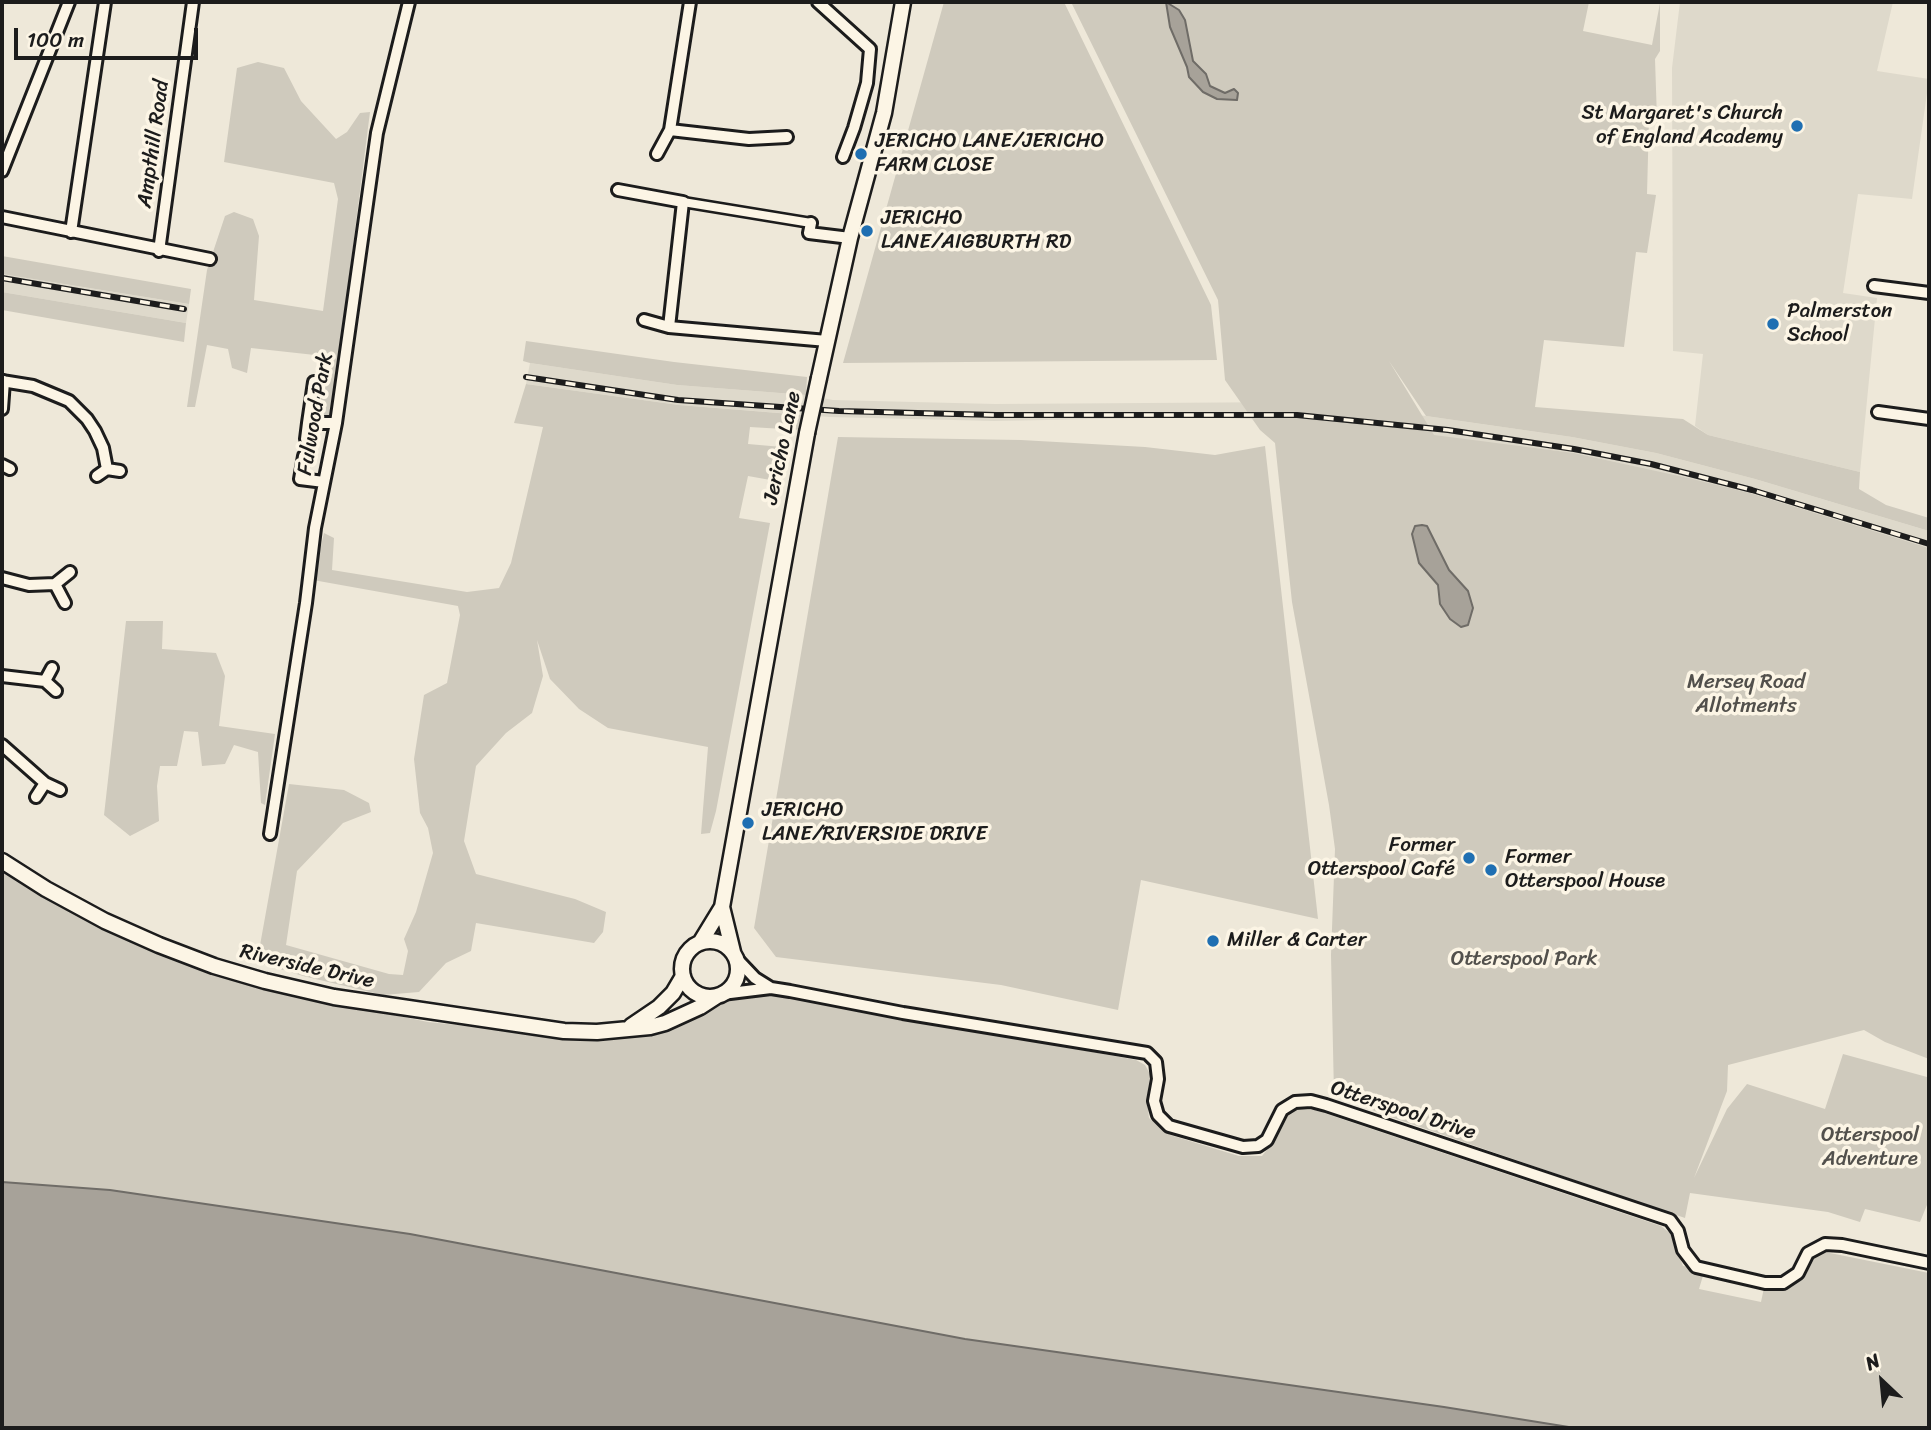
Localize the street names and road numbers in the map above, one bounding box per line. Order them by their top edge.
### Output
street label: Ampthill Road [133,79,175,209]
street label: Fulwood Park [293,351,339,477]
street label: Jericho Lane [759,389,807,507]
street label: Riverside Drive [237,939,377,995]
street label: Otterspool Drive [1327,1076,1479,1146]

